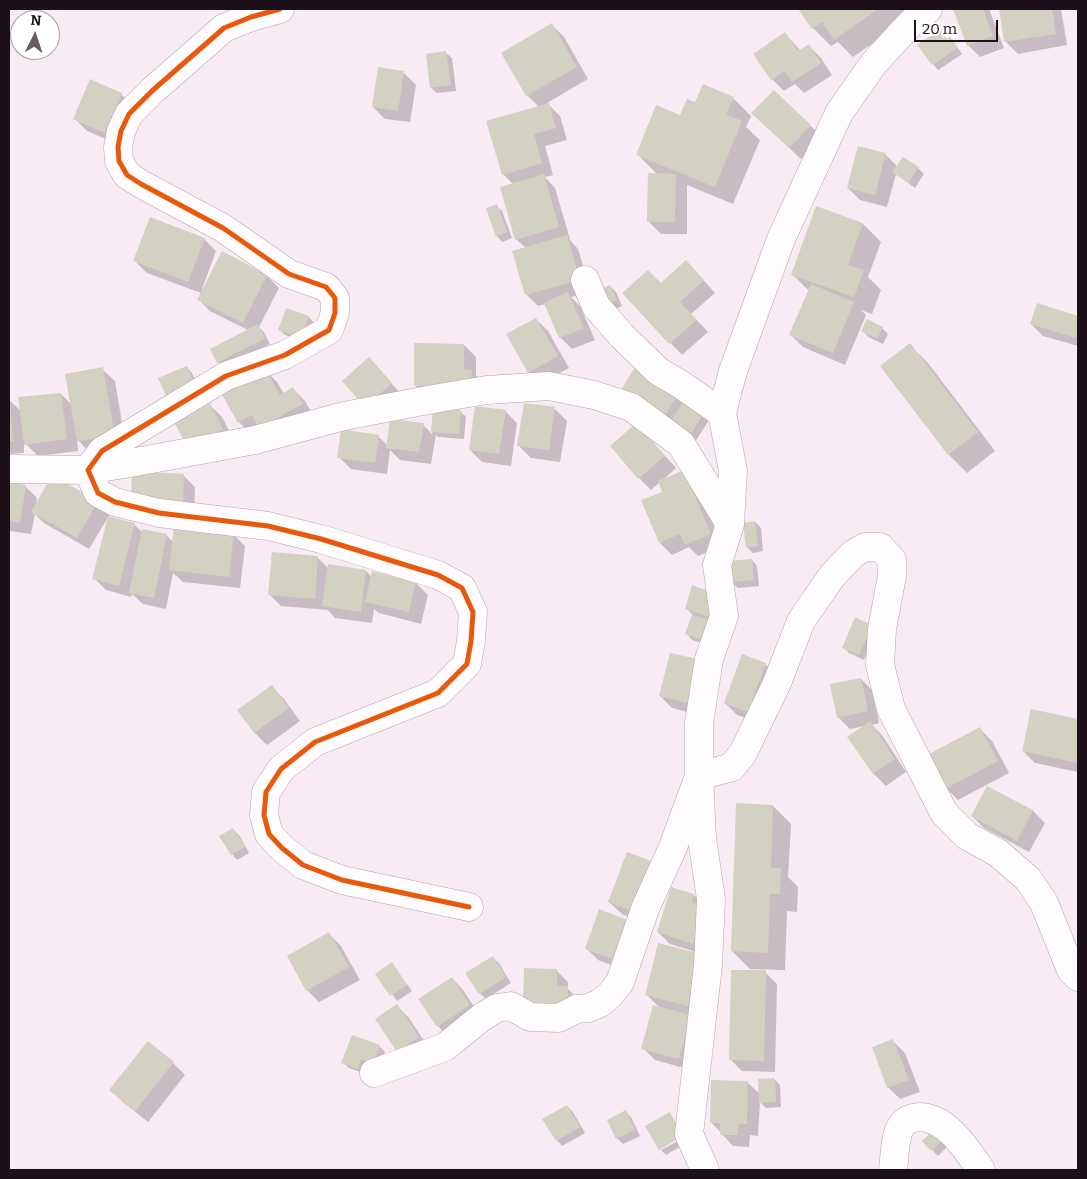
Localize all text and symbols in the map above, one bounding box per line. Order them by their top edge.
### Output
north arrow [10,10,60,60]
scale bar [917,10,1001,42]
text: N [30,12,42,29]
text: 20 m [922,20,957,38]

